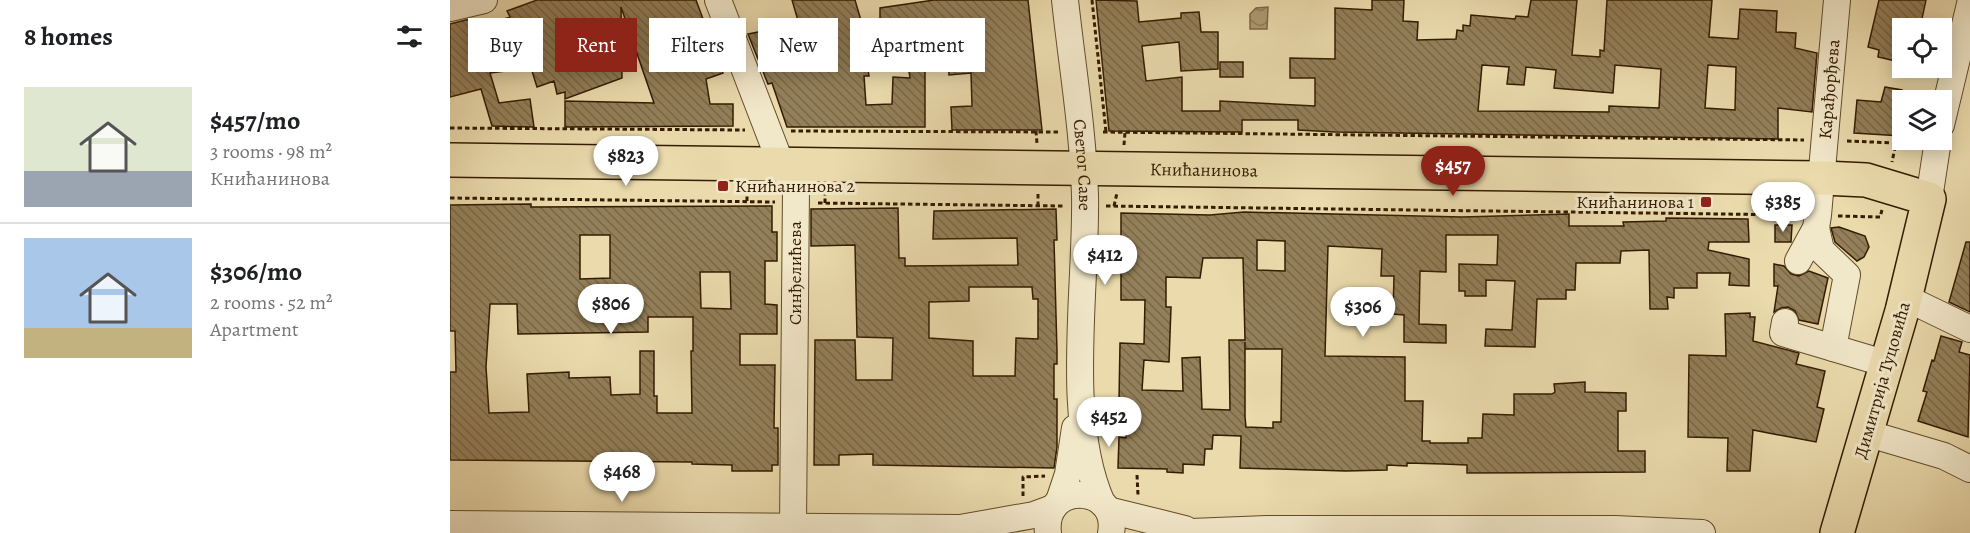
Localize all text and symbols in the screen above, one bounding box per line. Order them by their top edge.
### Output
chip: Buy [468,18,543,72]
chip: Rent [555,18,637,72]
chip: Filters [649,18,746,72]
chip: New [758,18,838,72]
chip: Apartment [850,18,985,72]
map controls [1892,18,1952,150]
button: locate [1892,18,1952,78]
text: 8 homes [24,19,113,54]
icon: filters [393,20,426,53]
street label: Карађорђева [1813,38,1846,140]
button: layers [1892,90,1952,150]
text: $457/mo [210,103,300,138]
icon: home [72,111,144,183]
street label: Светог Саве [1067,118,1097,211]
pin: $823 [590,136,662,187]
text: 3 rooms · 98 m² [210,138,332,165]
text: $823 [607,142,645,169]
pin: $457 [1417,146,1489,197]
text: $457 [1435,152,1471,179]
street label: Книћанинова [1150,157,1259,183]
text: Книћанинова [210,165,330,192]
place label: Книћанинова 2 [735,174,855,198]
marker: Книћанинова 2 [716,179,730,193]
pin: $385 [1747,182,1819,233]
text: $385 [1765,188,1801,215]
place label: Книћанинова 1 [1576,190,1694,214]
marker: Книћанинова 1 [1699,195,1713,209]
street label: Синђелићева [783,220,807,325]
pin: $412 [1069,235,1141,286]
text: $412 [1087,241,1123,268]
text: $306/mo [210,254,302,289]
icon: home [72,262,144,334]
pin: $806 [575,284,647,335]
pin: $306 [1327,287,1399,338]
text: 2 rooms · 52 m² [210,289,333,316]
text: $806 [592,290,630,317]
text: $306 [1344,293,1382,320]
street label: Димитрија Туцовића [1848,298,1916,461]
text: Apartment [210,316,299,343]
pin: $452 [1073,397,1145,448]
text: $452 [1091,403,1127,430]
pin: $468 [586,452,658,503]
text: $468 [603,458,641,485]

